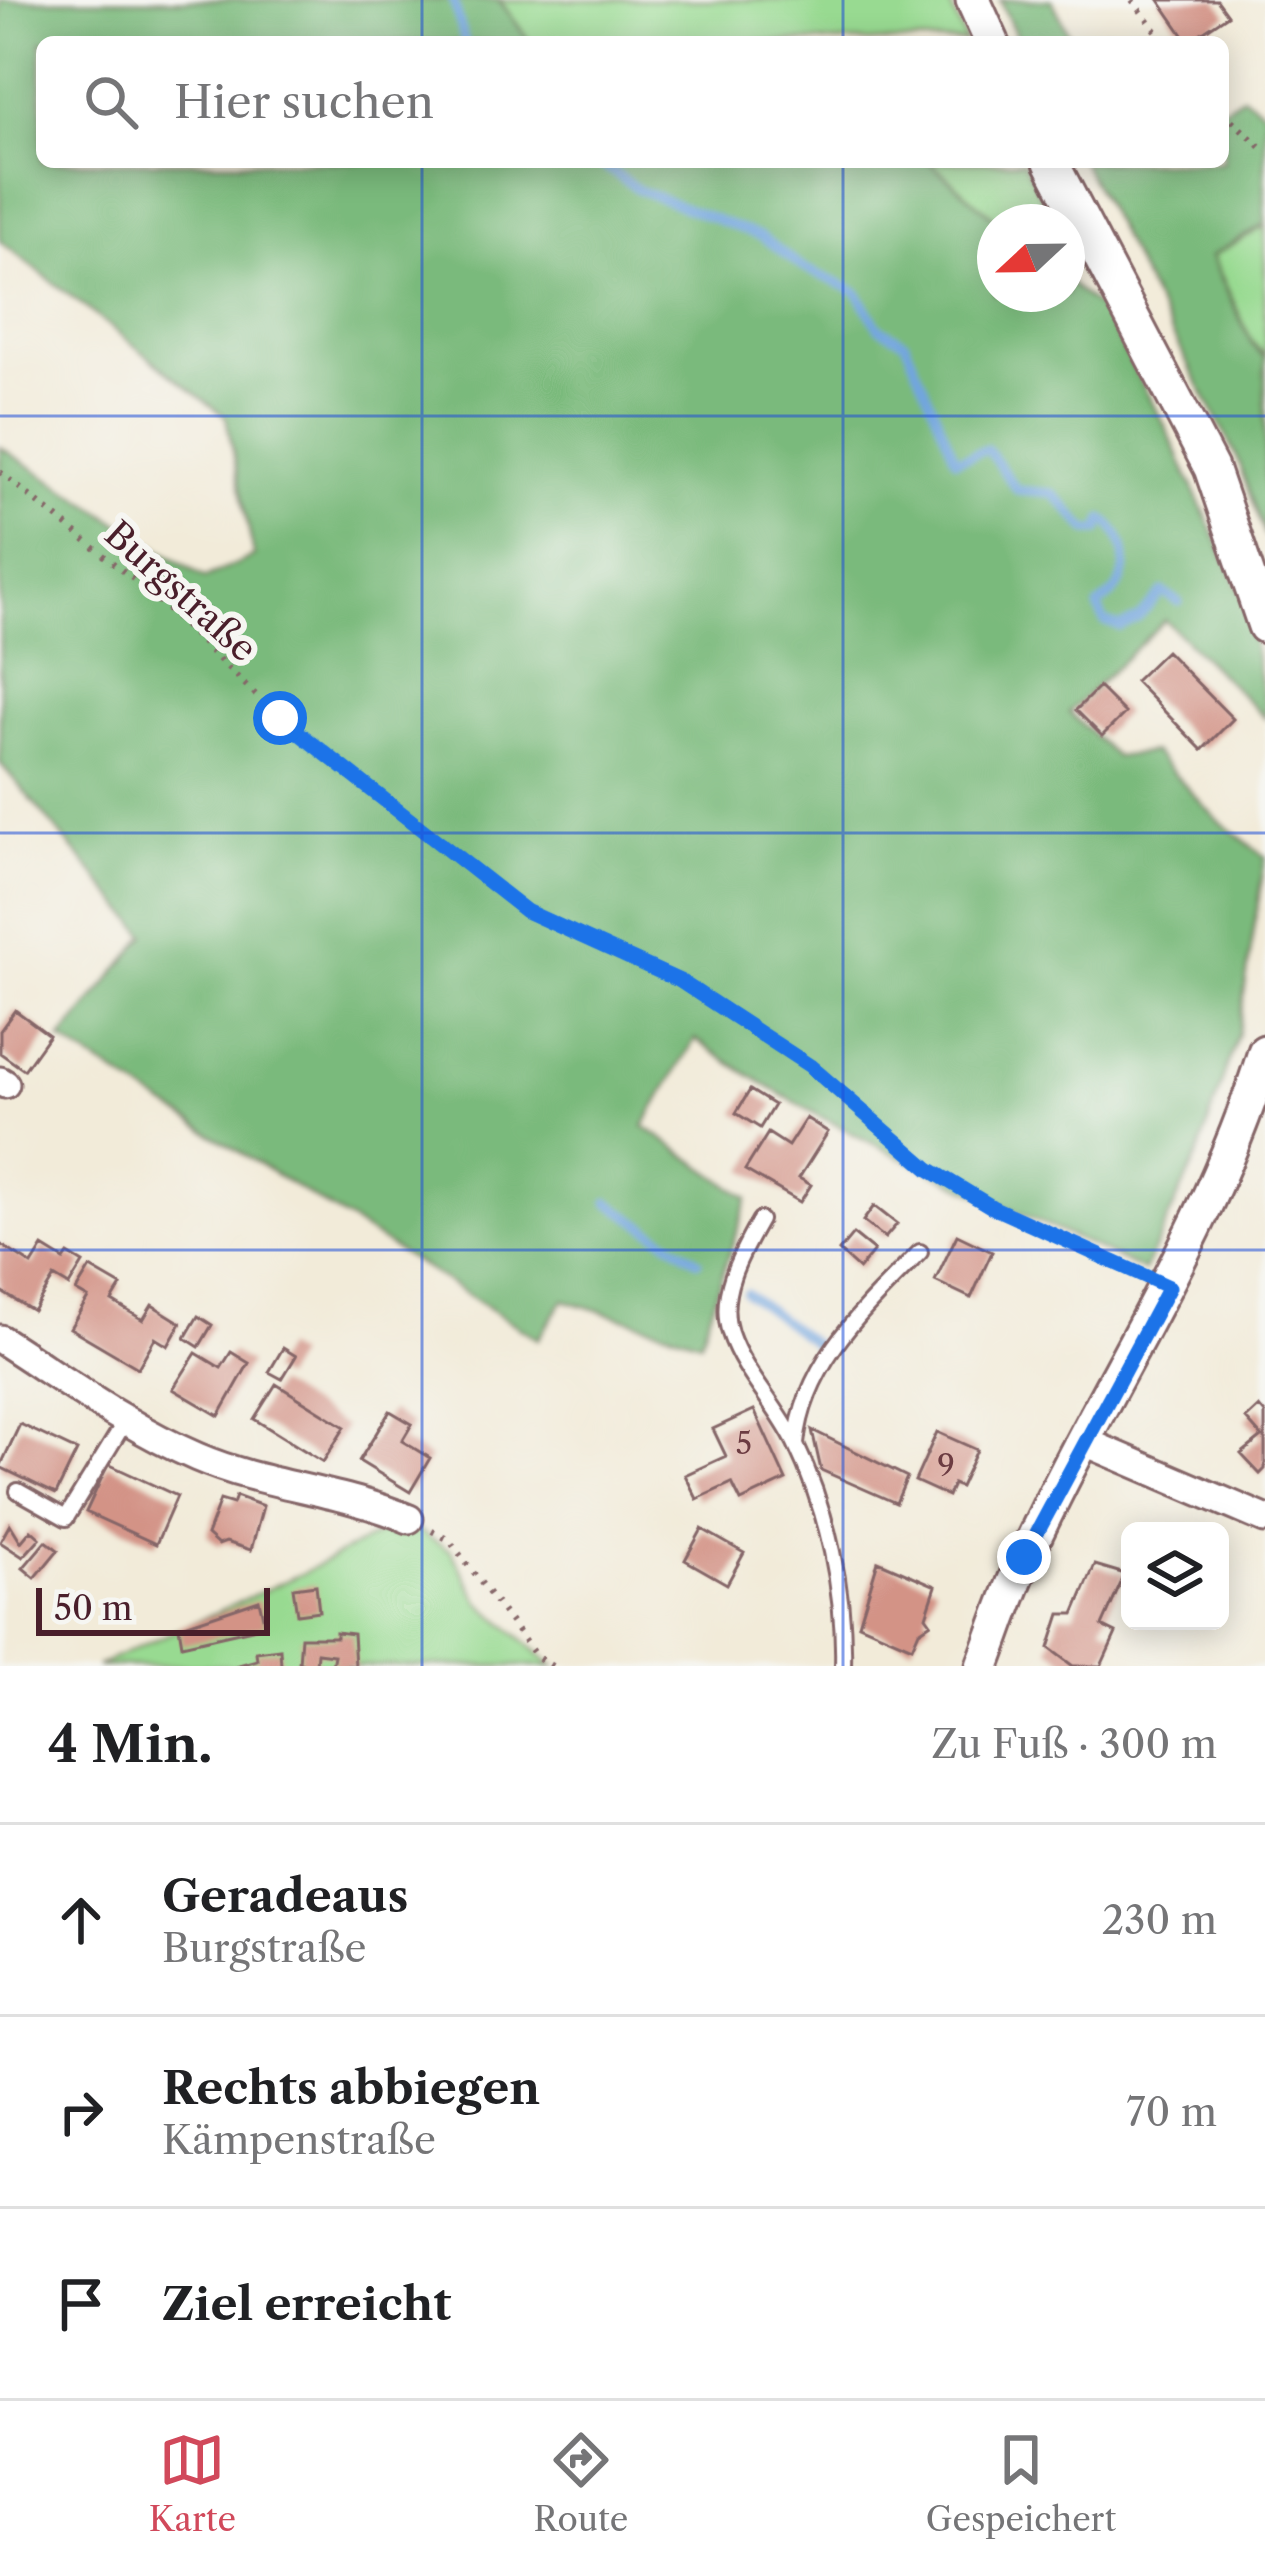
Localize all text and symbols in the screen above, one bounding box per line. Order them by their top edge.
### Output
search box [36,36,1229,168]
icon: search [78,69,144,135]
text: Hier suchen [174,74,434,130]
north arrow [977,204,1085,312]
street label: Burgstraße [96,512,266,670]
route start [253,691,307,745]
house number: 5 [736,1425,752,1462]
house number: 9 [937,1447,955,1484]
map controls [1121,1522,1229,1630]
button: layers [1121,1522,1229,1630]
route end [997,1530,1051,1584]
scale bar [36,1582,270,1635]
text: 50 m [54,1588,132,1629]
text: 4 Min. [48,1713,212,1775]
text: Zu Fuß · 300 m [932,1720,1217,1768]
text: Geradeaus [162,1868,408,1924]
icon: ahead [48,1887,114,1953]
text: 230 m [1102,1896,1217,1944]
text: Burgstraße [162,1924,366,1972]
text: Rechts abbiegen [162,2060,540,2116]
icon: right [48,2079,114,2145]
text: 70 m [1126,2088,1217,2136]
text: Kämpenstraße [162,2116,436,2164]
icon: arrive [48,2271,114,2337]
text: Ziel erreicht [162,2276,451,2332]
tab: Karte [149,2427,236,2540]
tab: Route [534,2427,628,2540]
tab: Gespeichert [926,2427,1116,2540]

